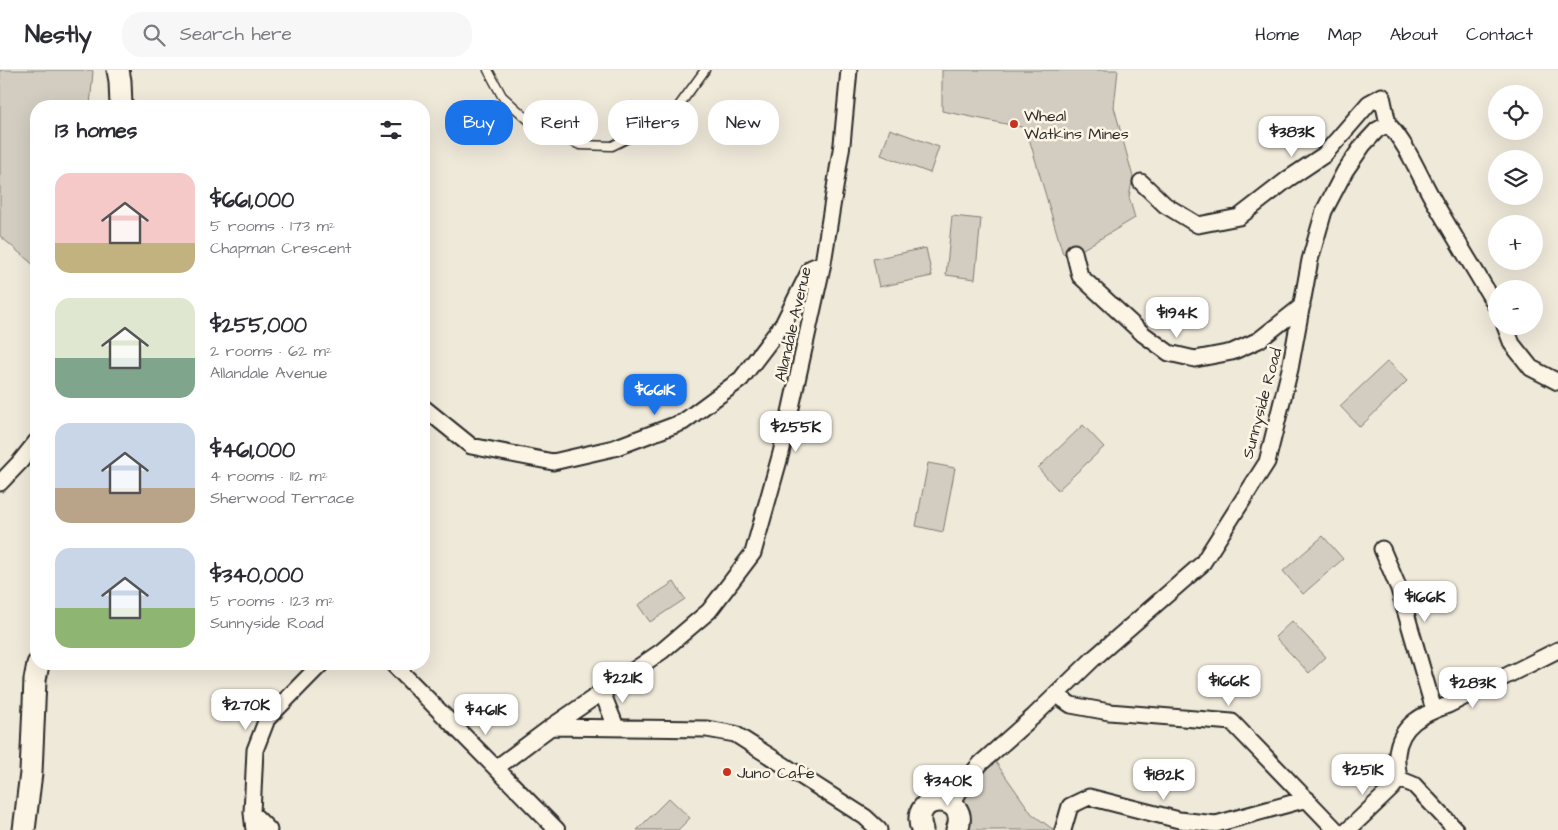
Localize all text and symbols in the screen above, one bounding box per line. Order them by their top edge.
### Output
search box [122,12,472,57]
text: Nestly [25,18,92,52]
icon: search [140,21,168,49]
text: Search here [180,21,292,48]
text: Home [1255,22,1300,47]
text: Map [1328,22,1362,47]
text: About [1390,22,1438,47]
text: Contact [1466,22,1533,47]
map controls [1488,85,1543,335]
button: locate [1488,85,1543,140]
chip: Buy [445,100,513,145]
chip: Rent [523,100,598,145]
chip: Filters [608,100,698,145]
chip: New [708,100,779,145]
place label: Wheal Watkins Mines [1024,105,1129,145]
text: 13 homes [55,116,137,145]
icon: filters [377,116,405,144]
pin: $383K [1257,116,1327,158]
marker: Wheal Watkins Mines [1008,118,1020,130]
text: $383K [1269,121,1315,143]
button: layers [1488,150,1543,205]
text: $661,000 [210,186,294,215]
icon: home [95,193,155,253]
text: 5 rooms · 173 m² [210,215,335,237]
button: + [1488,215,1543,270]
text: Chapman Crescent [210,237,351,259]
street label: Allandale Avenue [769,264,817,384]
button: − [1488,280,1543,335]
pin: $194K [1142,296,1212,339]
text: $194K [1157,302,1197,324]
text: $255,000 [210,311,307,340]
icon: home [95,318,155,378]
text: 2 rooms · 62 m² [210,340,332,362]
street label: Sunnyside Road [1237,346,1288,461]
text: Allandale Avenue [210,362,327,384]
pin: $661K [620,374,690,416]
text: $661K [635,379,675,401]
pin: $255K [761,410,831,453]
text: $255K [771,416,821,438]
text: $461,000 [210,436,295,465]
icon: home [95,443,155,503]
text: 4 rooms · 112 m² [210,465,328,487]
text: Sherwood Terrace [210,487,354,509]
text: $340,000 [210,561,303,590]
icon: home [95,568,155,628]
pin: $166K [1390,580,1460,623]
text: $166K [1405,586,1445,608]
text: 5 rooms · 123 m² [210,590,334,612]
text: Sunnyside Road [210,612,324,634]
pin: $221K [588,662,658,704]
pin: $166K [1194,664,1264,707]
pin: $283K [1438,666,1508,709]
text: $221K [604,667,642,689]
text: $166K [1209,670,1249,692]
text: $283K [1450,672,1496,694]
pin: $270K [211,688,281,731]
text: $270K [222,694,270,716]
pin: $461K [451,694,521,736]
text: $461K [465,699,507,721]
pin: $251K [1328,754,1398,796]
pin: $182K [1129,758,1199,801]
text: $251K [1342,759,1384,781]
place label: Juno Cafe [737,762,815,784]
pin: $340K [913,764,983,807]
text: $182K [1144,764,1184,786]
marker: Juno Cafe [721,766,733,778]
text: $340K [924,770,972,792]

